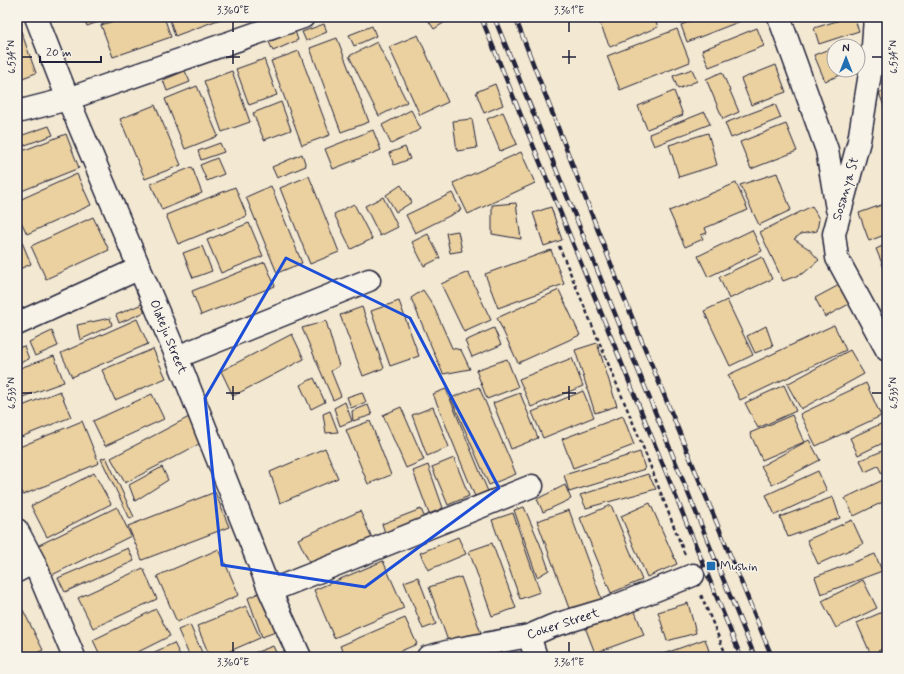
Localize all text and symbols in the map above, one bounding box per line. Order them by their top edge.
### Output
text: 3.360°E [217,4,249,18]
text: 3.361°E [554,4,584,18]
scale bar [40,38,101,64]
north arrow [826,38,866,78]
text: 6.534°N [5,40,19,74]
text: 6.534°N [887,40,901,74]
text: N [842,42,850,56]
text: 20 m [46,45,72,61]
street label: Sosanya St [829,155,863,223]
street label: Olateju Street [145,297,191,377]
text: 6.533°N [5,377,19,409]
text: 6.533°N [887,377,901,409]
place label: Mushin [720,558,758,575]
marker: Mushin [705,560,717,572]
street label: Coker Street [525,604,602,644]
text: 3.360°E [217,656,249,670]
text: 3.361°E [554,656,584,670]

